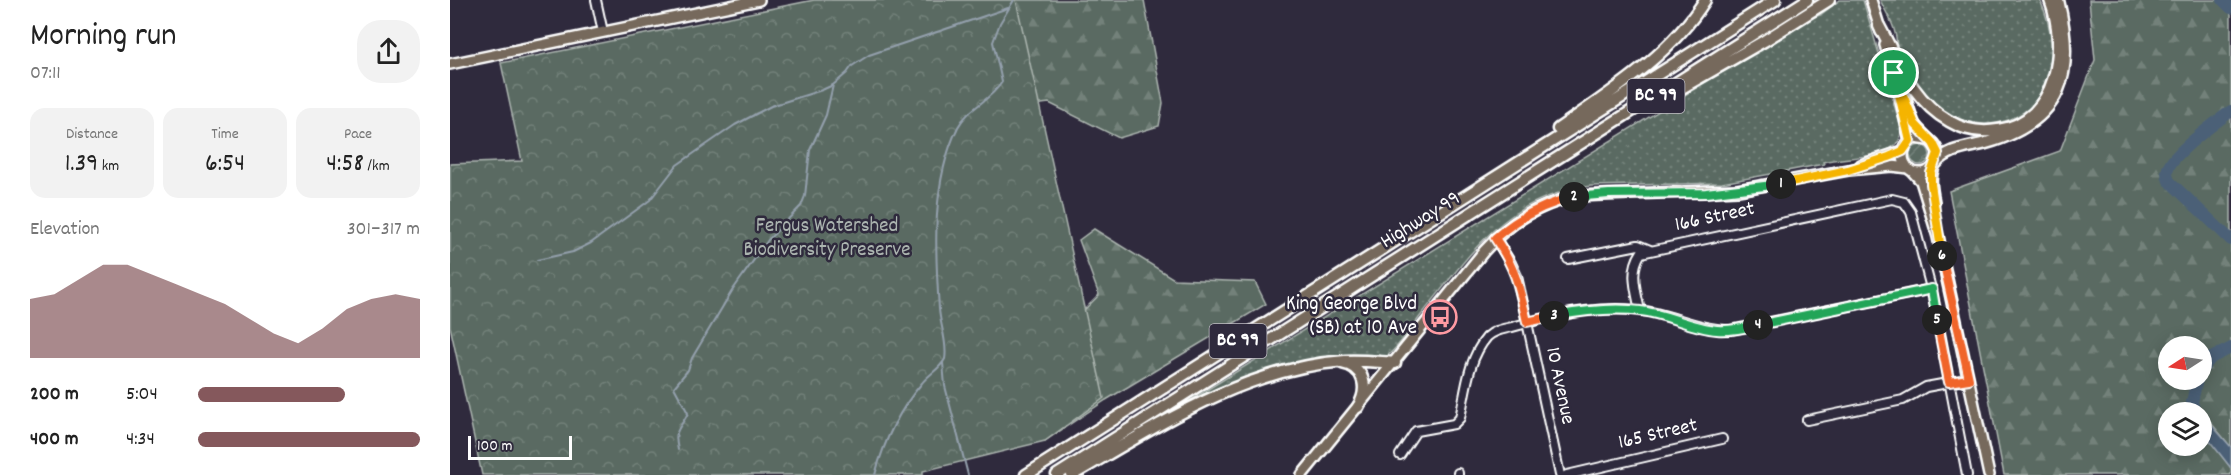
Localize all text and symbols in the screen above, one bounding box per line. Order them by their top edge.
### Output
text: Morning run [30,14,177,61]
button: share [357,20,420,83]
pin [1868,47,1919,98]
icon: arrive [1877,56,1910,89]
text: 07:11 [30,60,61,88]
road number: BC 99 [1628,79,1684,113]
text: Distance [66,123,118,146]
text: Time [211,123,239,146]
text: Pace [344,123,372,146]
text: 1.39 [65,146,98,183]
text: 6:54 [205,146,245,183]
text: 4:58 [326,146,364,183]
text: km [98,155,119,178]
text: /km [364,155,390,178]
pin: 1 [1766,169,1796,199]
text: 1 [1779,172,1783,195]
pin: 2 [1559,182,1589,212]
street label: Highway 99 [1375,185,1467,257]
text: 2 [1571,185,1578,208]
street label: 166 Street [1672,195,1758,241]
park label: Fergus Watershed Biodiversity Preserve [744,212,910,266]
text: Elevation [30,216,100,244]
text: 301–317 m [347,216,420,244]
pin: 6 [1927,241,1957,271]
text: 6 [1938,244,1946,267]
place label: King George Blvd (SB) at 10 Ave [1286,290,1417,344]
bus stop icon: King George Blvd (SB) at 10 Ave [1422,299,1458,335]
pin: 3 [1539,301,1569,331]
text: 3 [1550,304,1558,327]
pin: 5 [1922,305,1952,335]
text: 5 [1933,308,1941,331]
pin: 4 [1743,310,1773,340]
text: 4 [1755,313,1761,336]
road number: BC 99 [1210,324,1266,358]
north arrow [2158,336,2212,390]
map controls [2158,336,2212,456]
street label: 10 Avenue [1536,345,1582,427]
text: 200 m [30,381,79,409]
text: 5:04 [126,381,158,409]
button: layers [2158,402,2212,456]
street label: 165 Street [1615,411,1701,459]
text: 400 m [30,426,78,454]
text: 4:34 [126,426,155,454]
scale bar [468,433,572,460]
text: 100 m [477,435,513,458]

